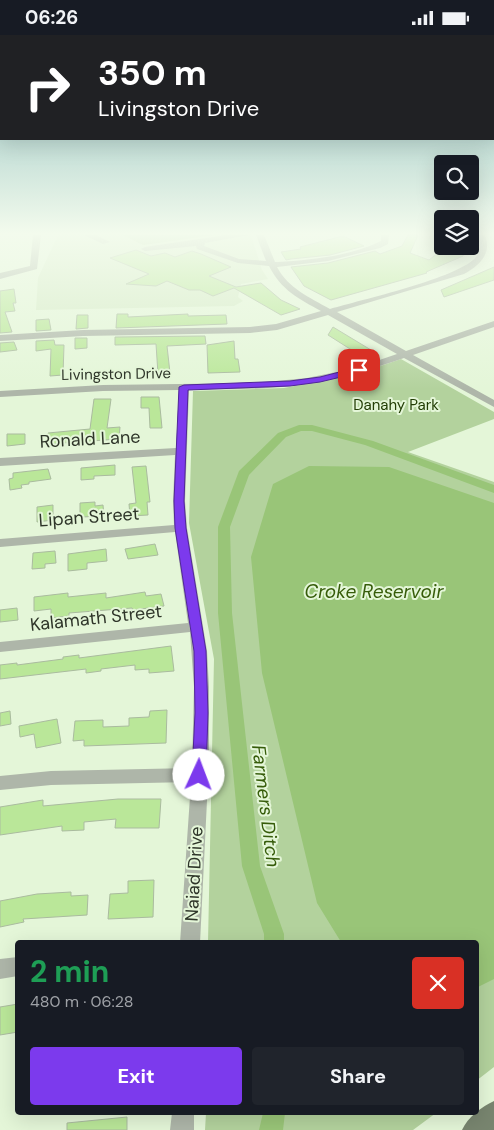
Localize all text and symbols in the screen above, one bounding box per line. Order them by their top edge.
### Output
text: 06:26 [25,5,78,30]
text: 350 m [98,50,207,96]
icon: right [15,55,80,120]
text: Livingston Drive [98,94,259,123]
map controls [434,155,479,255]
button: search [434,155,479,200]
button: layers [434,210,479,255]
pin [338,349,380,391]
icon: arrive [345,356,373,384]
street label: Livingston Drive [61,363,171,385]
park label: Danahy Park [353,395,439,415]
street label: Ronald Lane [39,424,141,454]
street label: Lipan Street [38,502,140,532]
water label: Croke Reservoir [305,579,444,604]
street label: Kalamath Street [29,599,163,637]
water label: Farmers Ditch [246,743,286,869]
position arrow [172,748,224,800]
street label: Naiad Drive [180,826,208,922]
text: 2 min [30,952,109,991]
button: close [412,957,464,1009]
text: 480 m · 06:28 [30,991,133,1012]
button: Exit [30,1047,242,1105]
button: Share [252,1047,464,1105]

